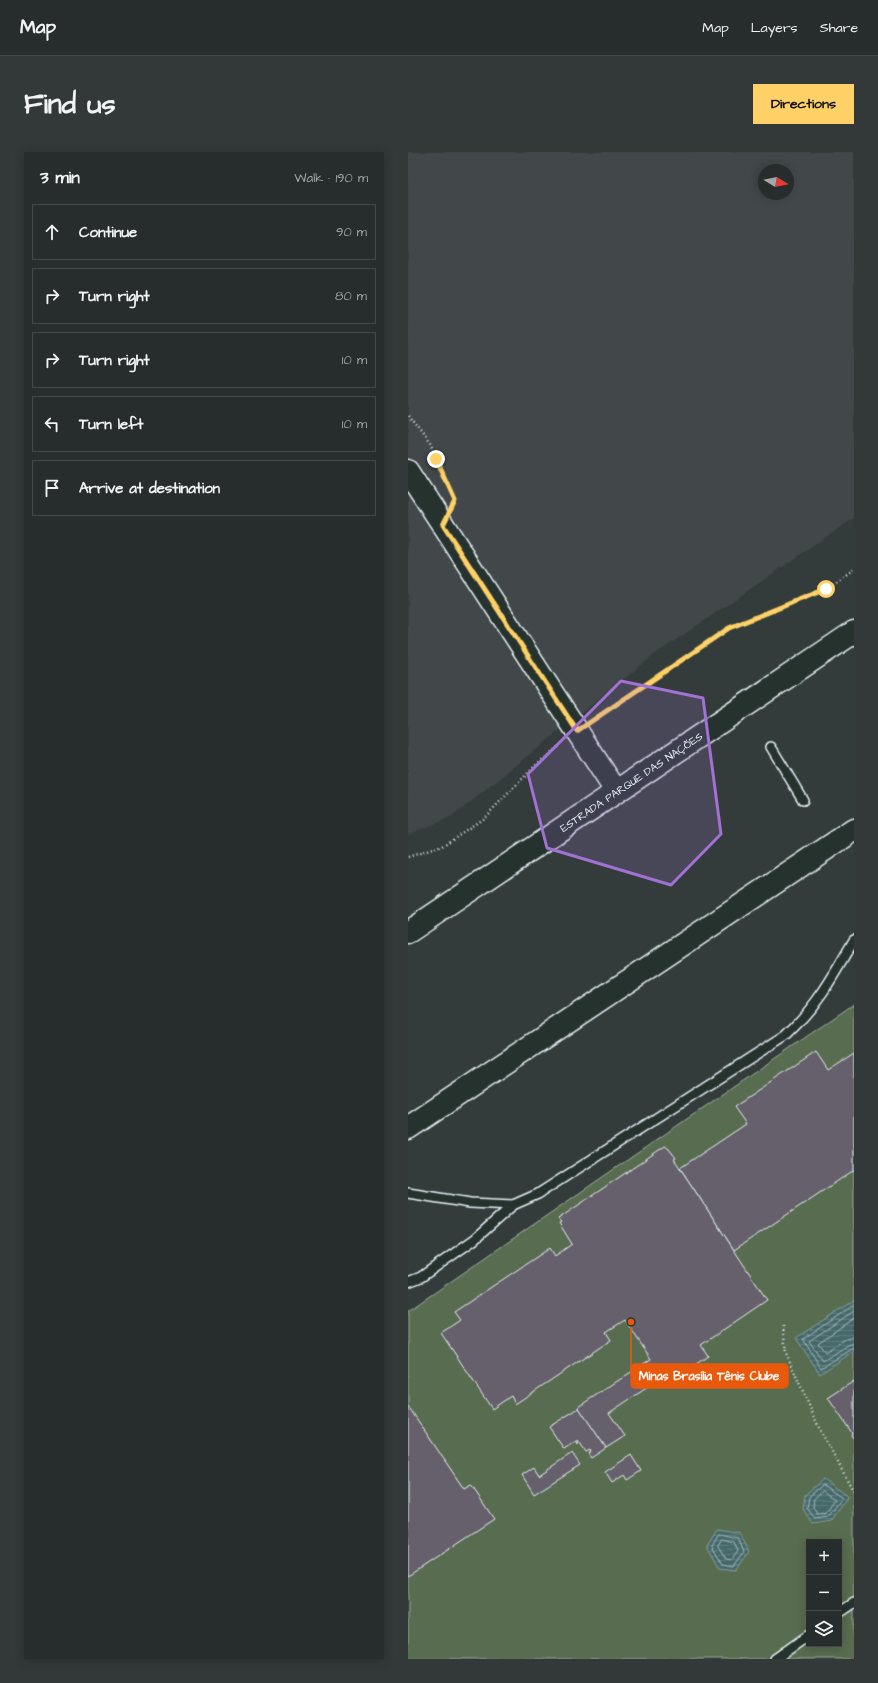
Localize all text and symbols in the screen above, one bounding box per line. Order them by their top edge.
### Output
text: Map [20,14,56,41]
text: Map [702,18,729,38]
text: Layers [751,18,798,38]
text: Share [820,18,858,38]
button: Directions [753,84,854,124]
text: Find us [24,85,115,124]
north arrow [758,164,794,200]
text: 3 min [40,166,80,190]
text: Walk · 190 m [294,169,368,187]
icon: ahead [41,221,63,243]
text: Continue [79,222,137,243]
text: 90 m [336,223,367,241]
icon: right [41,285,63,307]
text: Turn right [79,286,150,307]
text: 80 m [335,287,367,305]
icon: right [41,349,63,371]
text: Turn right [79,350,150,371]
text: 10 m [342,351,367,369]
icon: left [41,413,63,435]
text: Turn left [79,414,143,435]
text: 10 m [342,415,367,433]
route end [427,450,445,468]
icon: arrive [41,477,63,499]
text: Arrive at destination [79,478,220,499]
route start [817,580,835,598]
street label: ESTRADA PARQUE DAS NAÇÕES [557,729,706,836]
callout: Minas Brasília Tênis Clube [631,1364,788,1388]
text: Minas Brasília Tênis Clube [639,1368,780,1385]
map controls [806,1539,842,1647]
button: + [806,1539,842,1575]
button: − [806,1575,842,1611]
button: layers [806,1611,842,1647]

